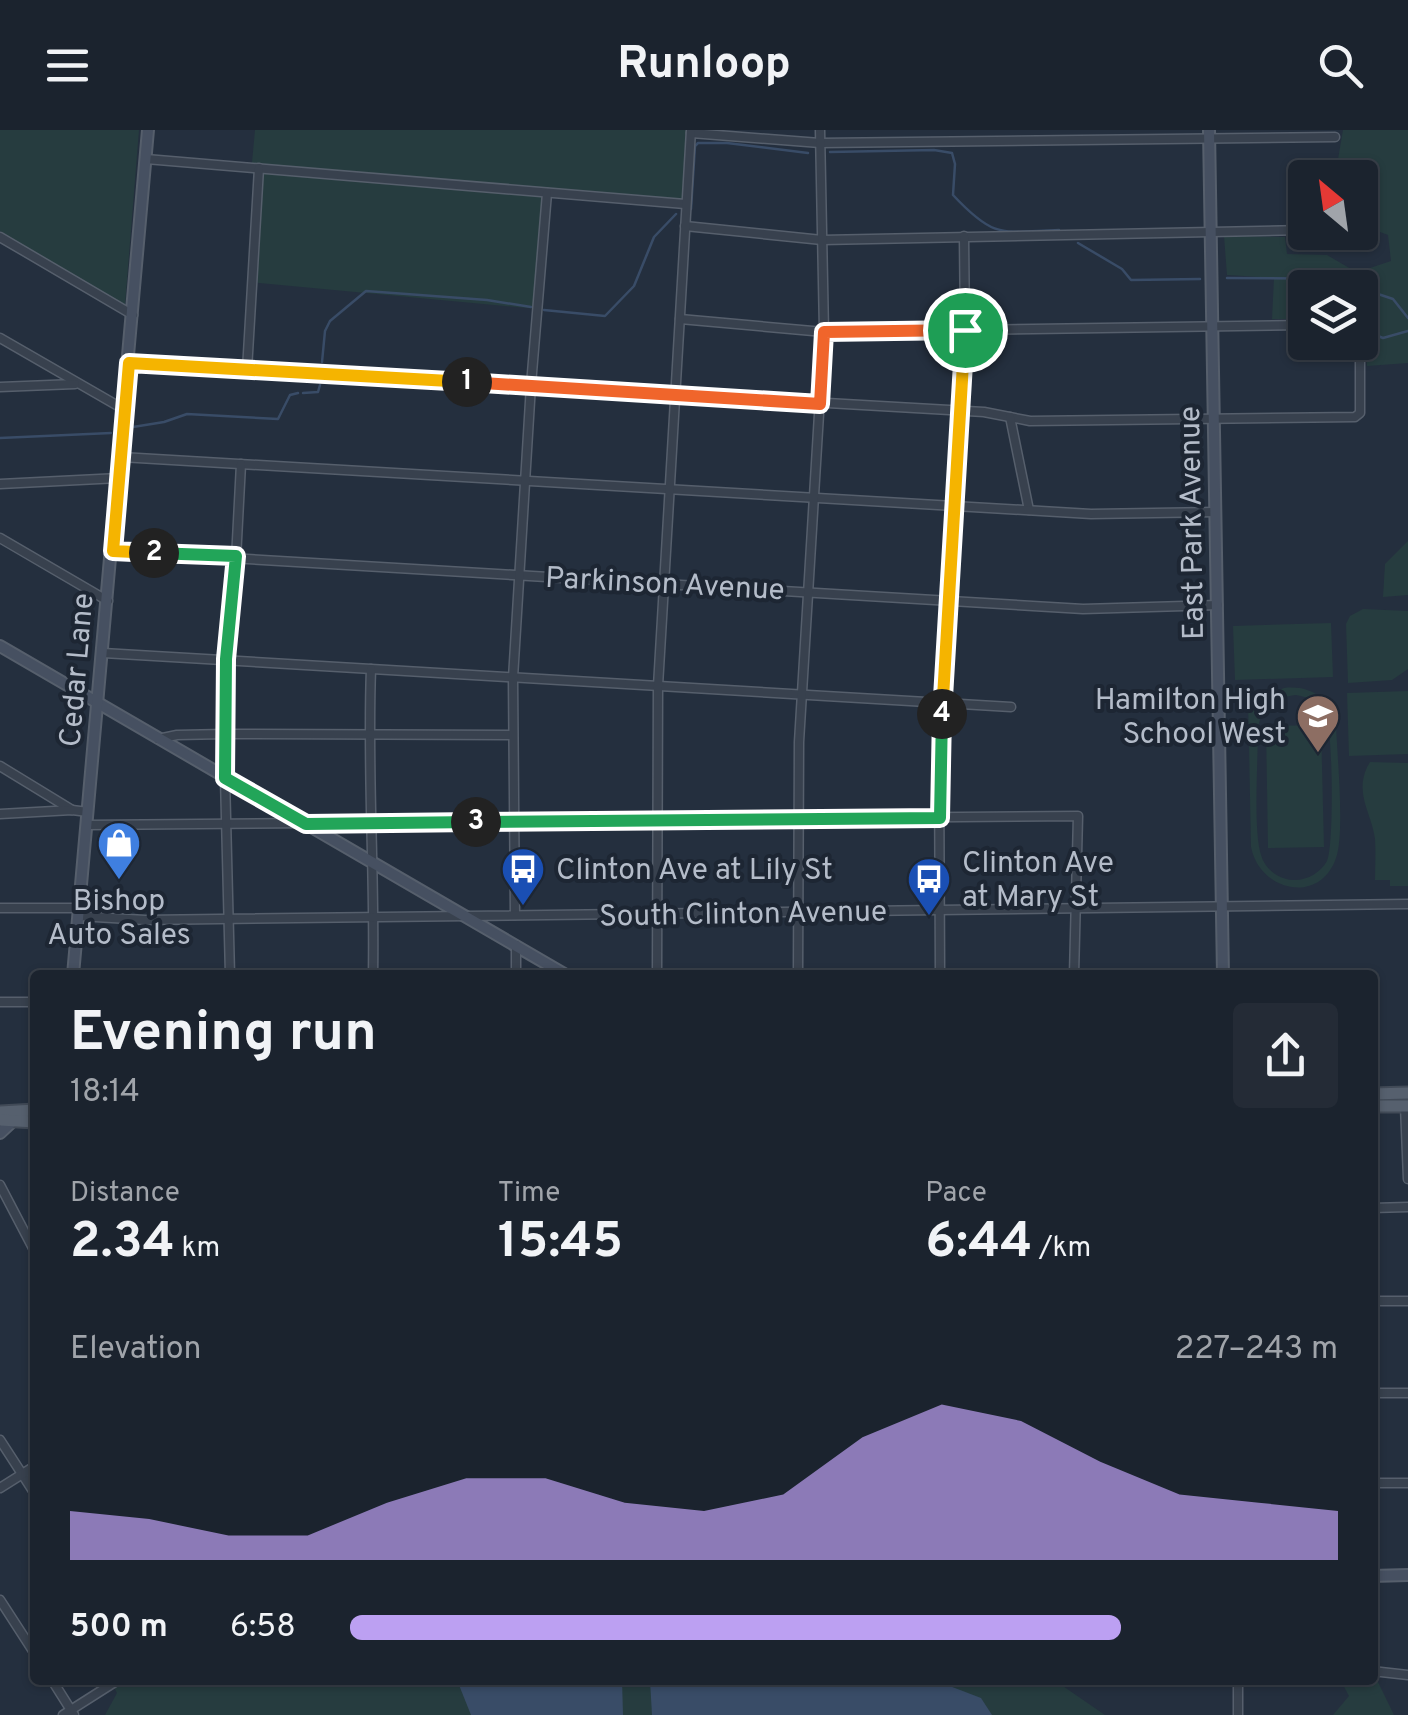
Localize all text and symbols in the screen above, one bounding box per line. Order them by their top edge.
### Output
text: Runloop [617,37,791,94]
icon: menu [40,38,95,93]
icon: search [1313,38,1368,93]
north arrow [1288,160,1378,250]
map controls [1288,160,1378,360]
button: layers [1288,270,1378,360]
pin [923,288,1008,373]
icon: arrive [938,303,993,358]
pin: 1 [442,357,492,407]
text: 1 [461,364,473,400]
street label: East Park Avenue [1173,406,1214,640]
pin: 2 [129,528,179,578]
text: 2 [145,535,163,571]
street label: Parkinson Avenue [544,561,786,610]
street label: Cedar Lane [53,592,104,749]
place label: Hamilton High School West [1095,683,1286,754]
pin: 4 [917,689,967,739]
school or university icon: Hamilton High School West [1295,693,1341,754]
text: 4 [933,696,951,732]
pin: 3 [451,797,501,847]
text: 3 [468,804,484,840]
shop icon: Bishop Auto Sales [96,820,142,881]
bus stop icon: Clinton Ave at Lily St [500,846,546,907]
place label: Clinton Ave at Mary St [962,846,1114,917]
place label: Clinton Ave at Lily St [556,853,833,890]
bus stop icon: Clinton Ave at Mary St [906,856,952,917]
place label: Bishop Auto Sales [47,884,191,955]
street label: South Clinton Avenue [599,894,887,937]
text: Evening run [70,1000,377,1070]
button: share [1233,1003,1338,1108]
text: 18:14 [70,1073,140,1113]
text: Distance [70,1176,180,1212]
text: Time [498,1176,560,1212]
text: Pace [925,1176,987,1212]
text: 2.34 [70,1212,175,1275]
text: 15:45 [498,1212,623,1275]
text: 6:44 [925,1212,1032,1275]
text: km [175,1231,220,1267]
text: /km [1032,1231,1091,1267]
text: Elevation [70,1330,202,1370]
text: 227–243 m [1175,1330,1338,1370]
text: 500 m [70,1608,168,1648]
text: 6:58 [230,1608,296,1648]

